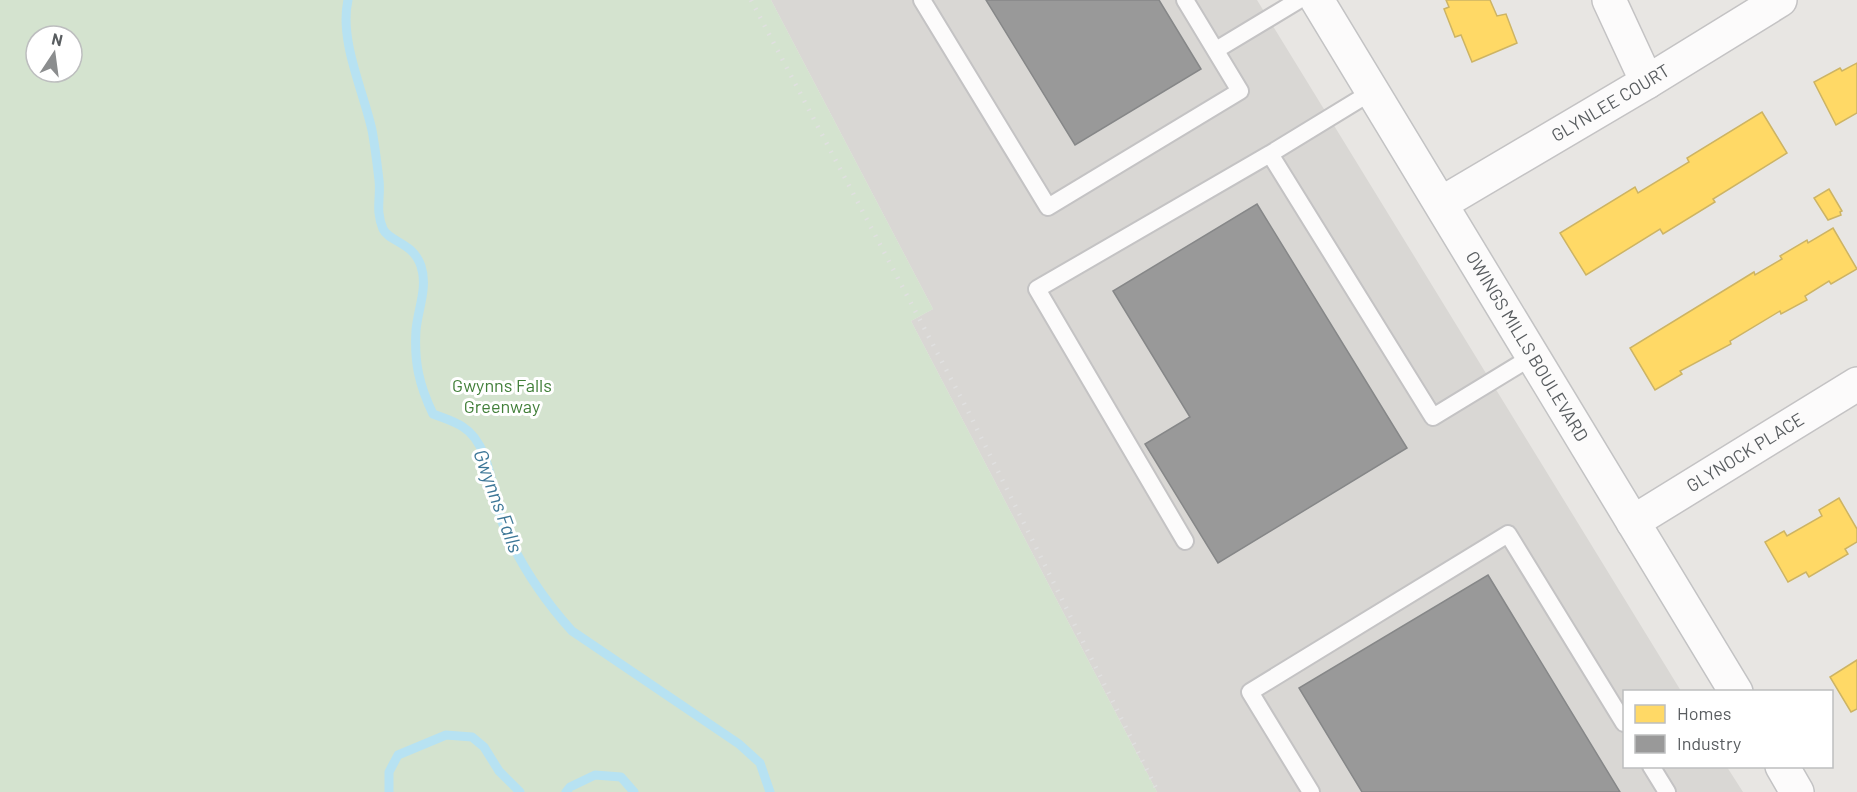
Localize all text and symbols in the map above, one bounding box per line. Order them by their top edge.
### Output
north arrow [24,24,84,84]
text: N [50,28,65,49]
street label: GLYNLEE COURT [1547,59,1673,146]
street label: OWINGS MILLS BOULEVARD [1462,247,1594,445]
park label: Gwynns Falls Greenway [452,374,552,417]
street label: GLYNOCK PLACE [1682,407,1808,496]
water label: Gwynns Falls [469,446,529,556]
legend [1623,690,1833,768]
text: Homes [1677,702,1731,724]
text: Industry [1677,732,1741,754]

